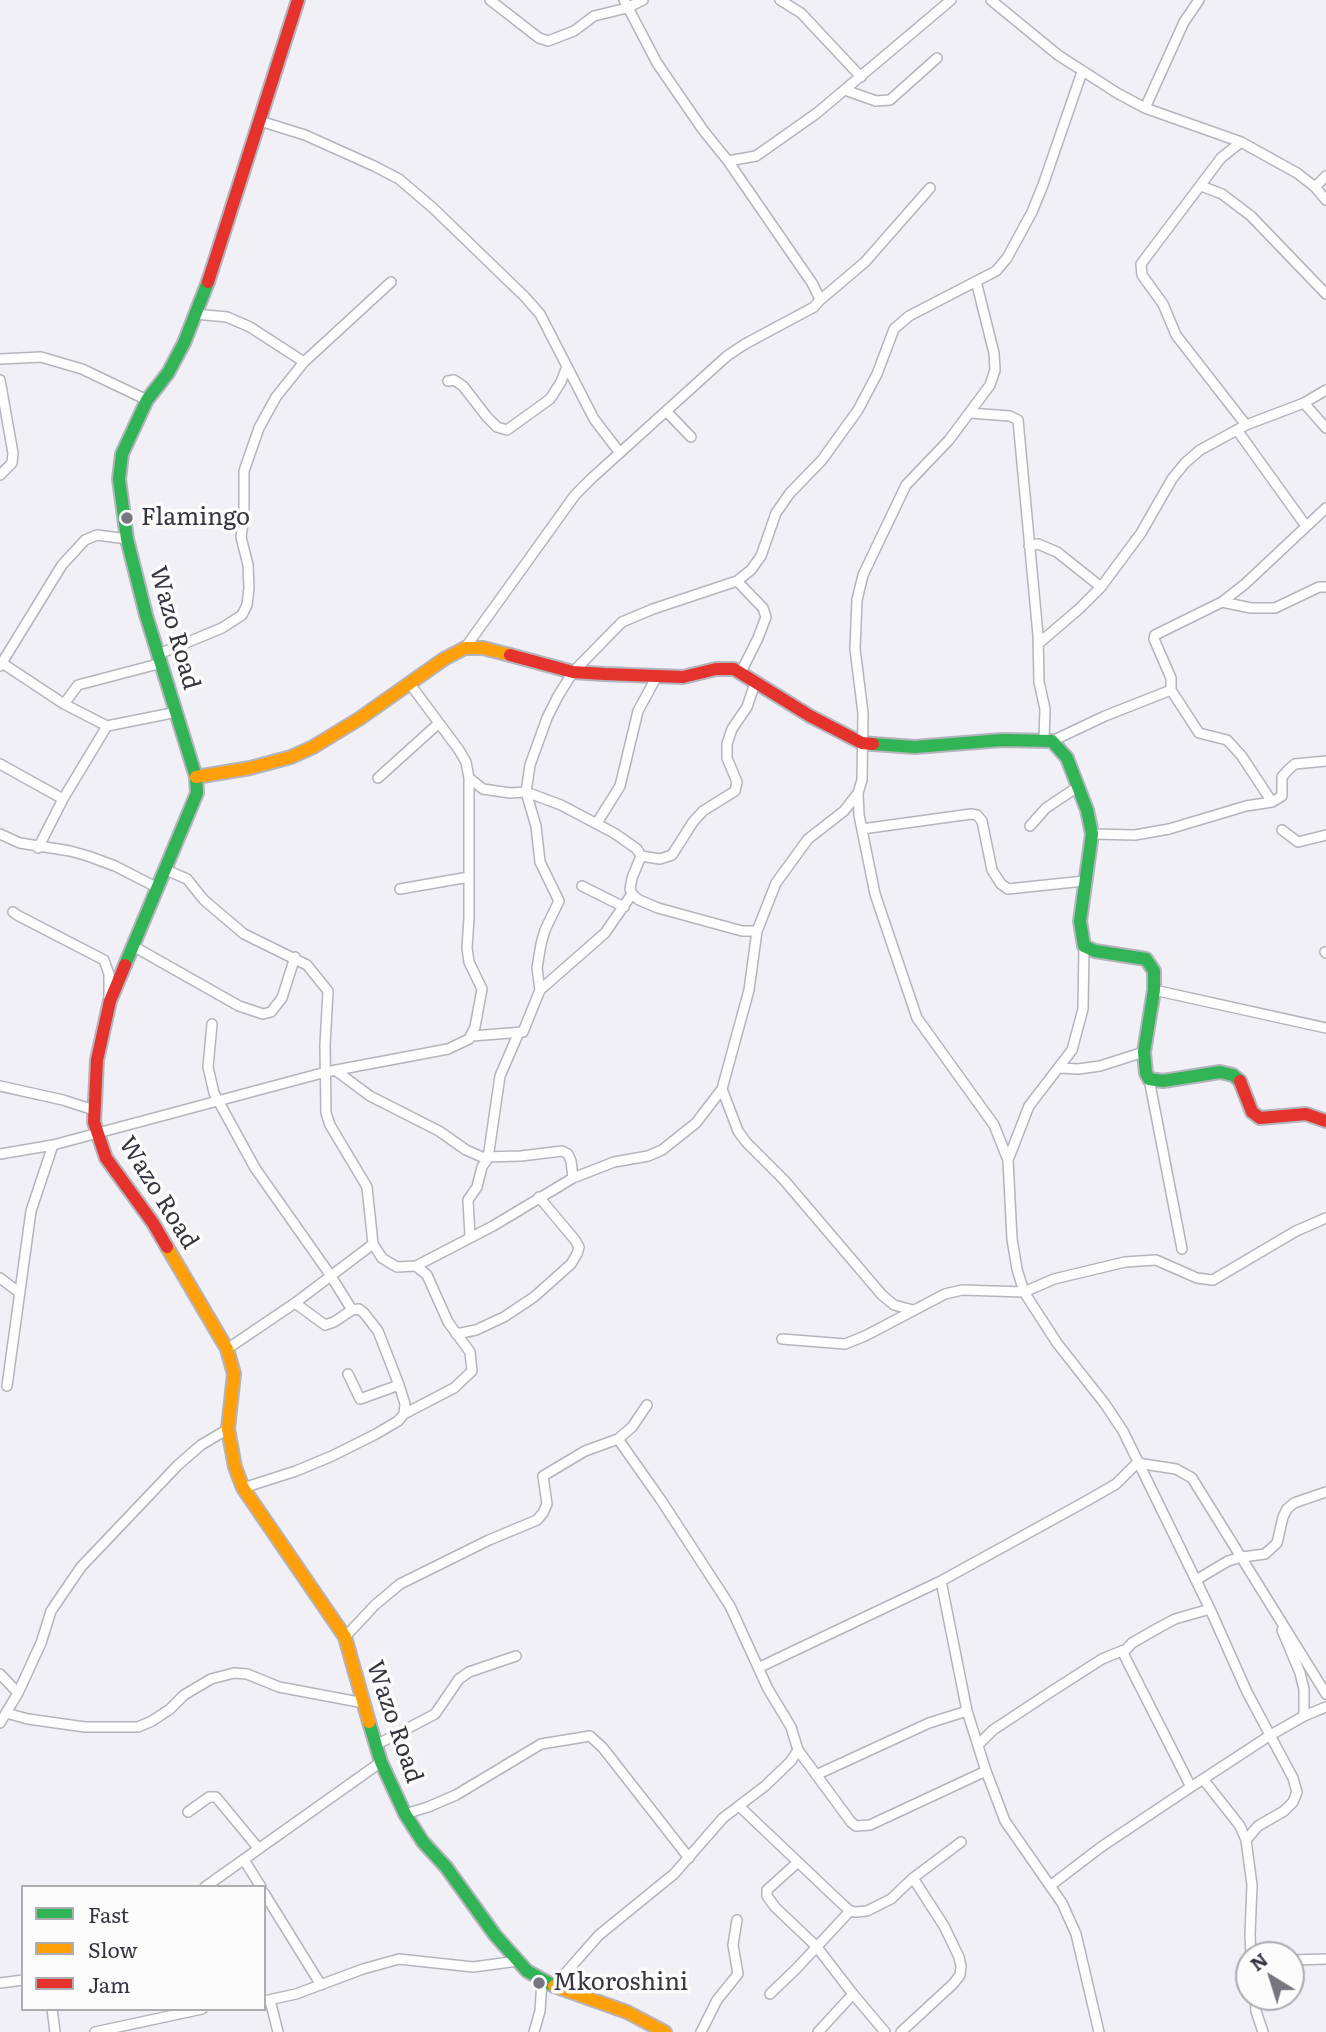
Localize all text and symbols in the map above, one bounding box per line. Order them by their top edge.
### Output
place label: Flamingo [141,504,250,532]
marker: Flamingo [119,510,135,526]
street label: Wazo Road [143,563,205,693]
street label: Wazo Road [112,1131,204,1255]
street label: Wazo Road [360,1657,428,1787]
legend [21,1885,266,2011]
text: Fast [88,1898,129,1929]
text: Slow [88,1933,138,1964]
north arrow [1235,1941,1305,2011]
text: N [1243,1945,1273,1977]
text: Jam [88,1968,130,1999]
place label: Mkoroshini [553,1969,688,1997]
marker: Mkoroshini [531,1975,547,1991]

